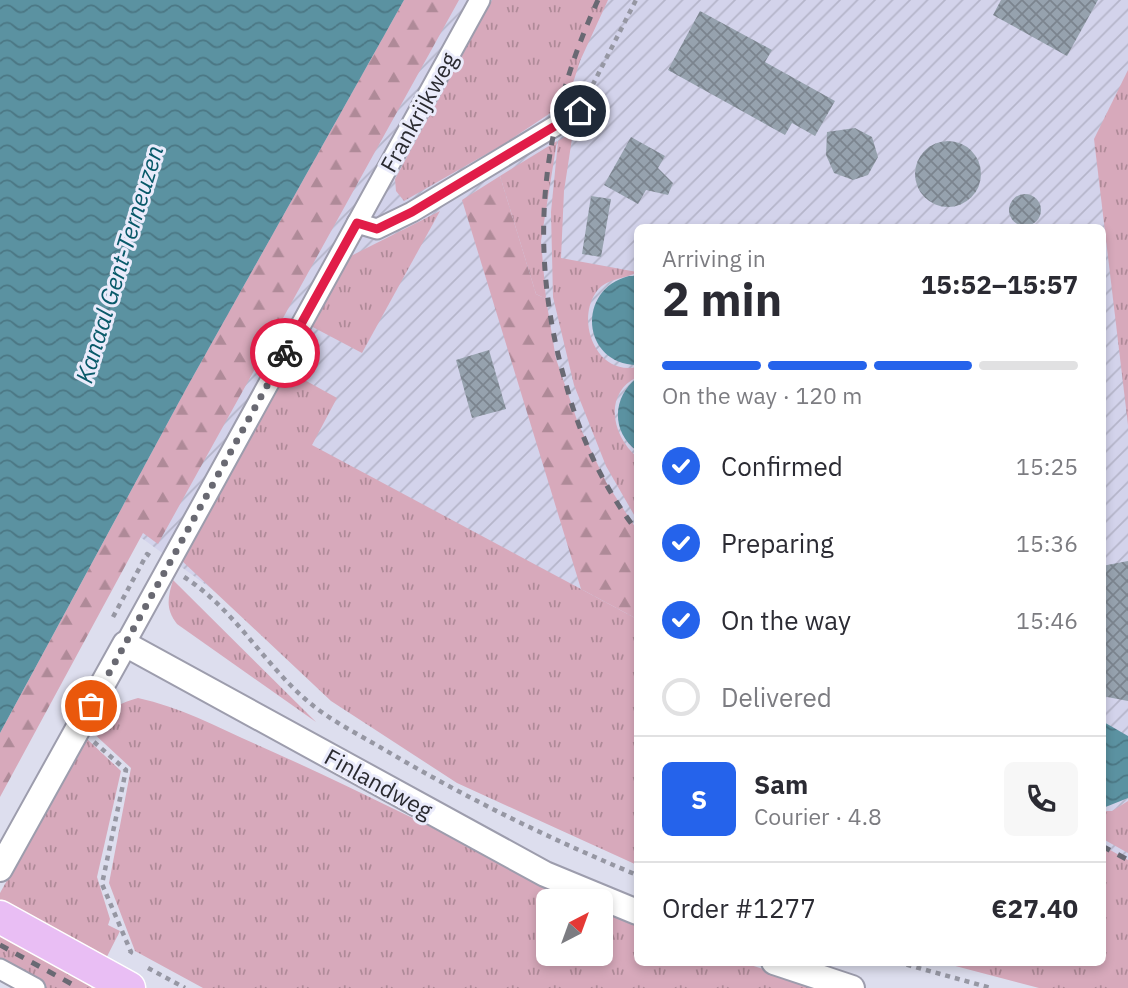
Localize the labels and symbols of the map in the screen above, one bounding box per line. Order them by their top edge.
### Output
street label: Frankrijkweg [373,47,463,177]
pin [550,81,610,141]
water label: Kanaal Gent-Terneuzen [68,141,170,387]
courier [250,318,320,388]
pin [61,676,121,736]
street label: Finlandweg [320,741,438,825]
north arrow [536,889,612,966]

